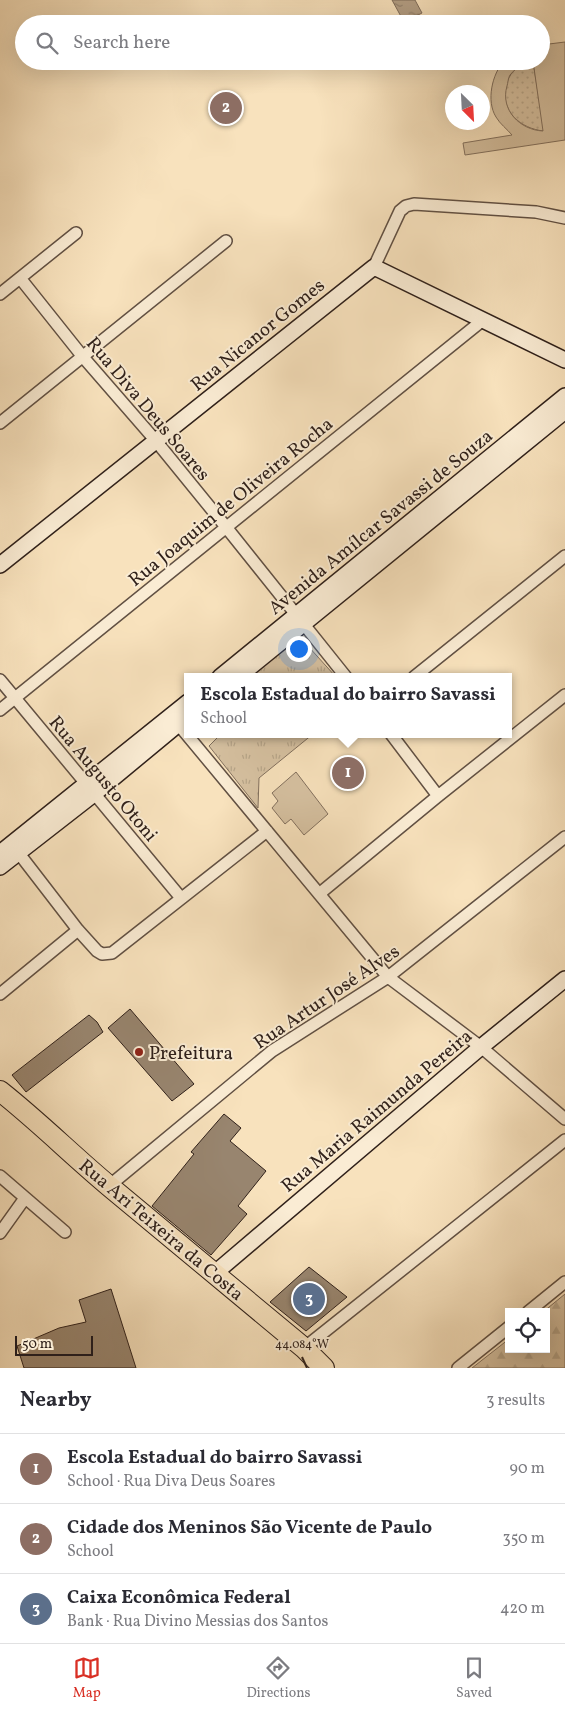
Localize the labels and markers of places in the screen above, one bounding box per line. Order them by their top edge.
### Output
pin: 2 [210,89,242,127]
pin: 1 [332,754,364,792]
place label: Prefeitura [149,1041,233,1067]
marker: Prefeitura [133,1046,145,1058]
pin: 3 [293,1280,325,1318]

